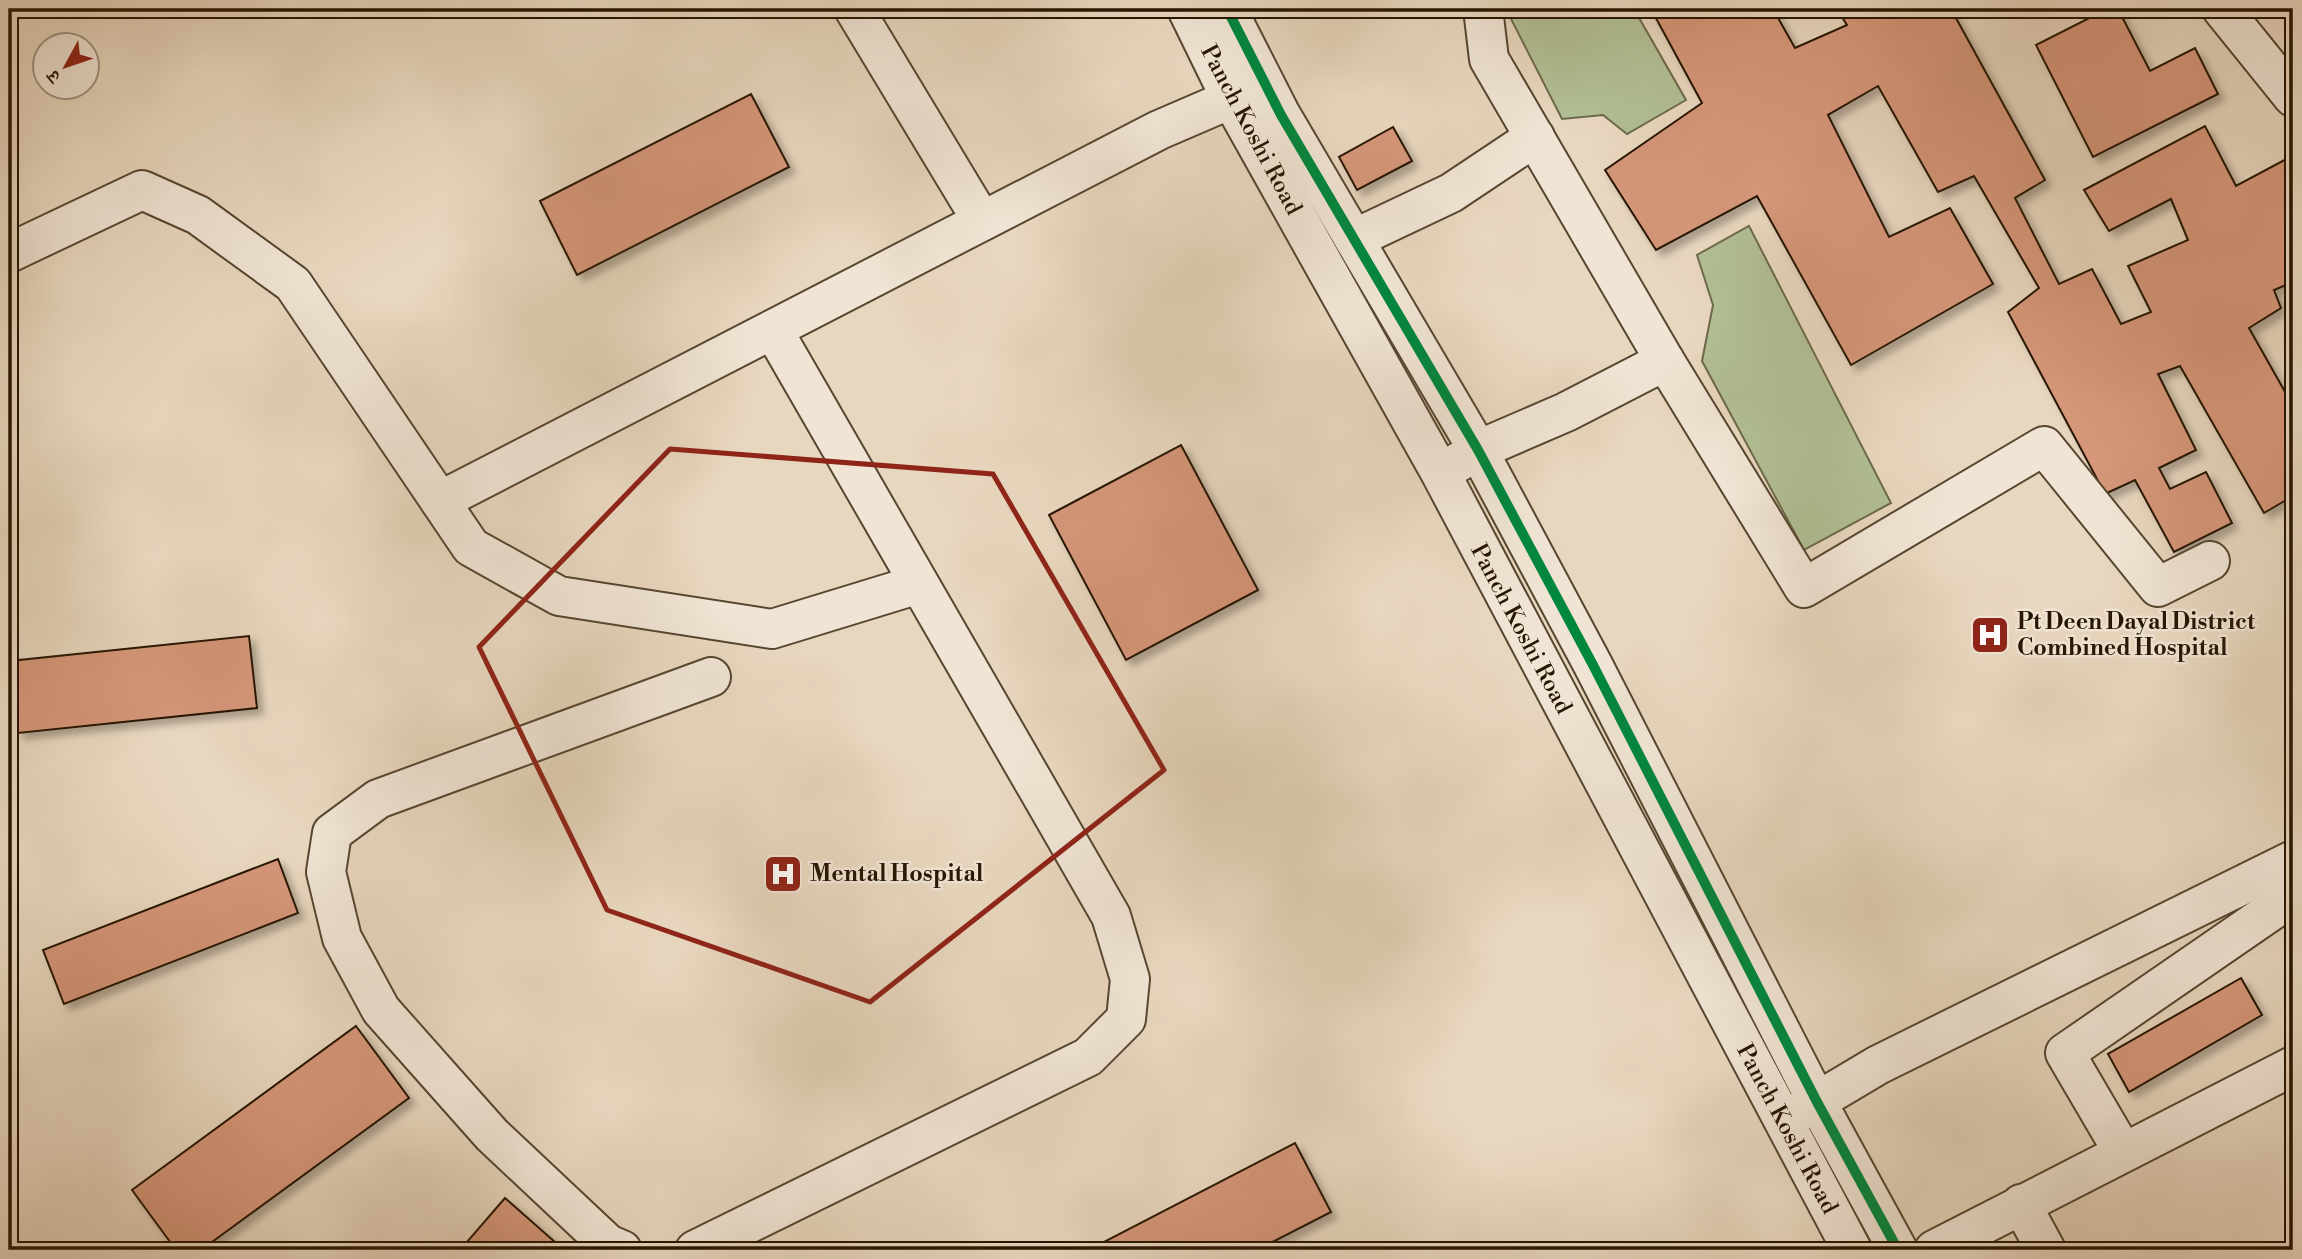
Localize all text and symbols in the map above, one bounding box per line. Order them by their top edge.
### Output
north arrow [32,32,102,102]
street label: Panch Koshi Road [1194,40,1308,220]
text: उ [41,64,67,89]
street label: Panch Koshi Road [1464,539,1578,719]
place label: Pt Deen Dayal District Combined Hospital [2017,608,2256,662]
hospital icon: Pt Deen Dayal District Combined Hospital [1969,614,2011,656]
hospital icon: Mental Hospital [762,853,804,895]
place label: Mental Hospital [810,860,984,888]
street label: Panch Koshi Road [1730,1039,1844,1219]

